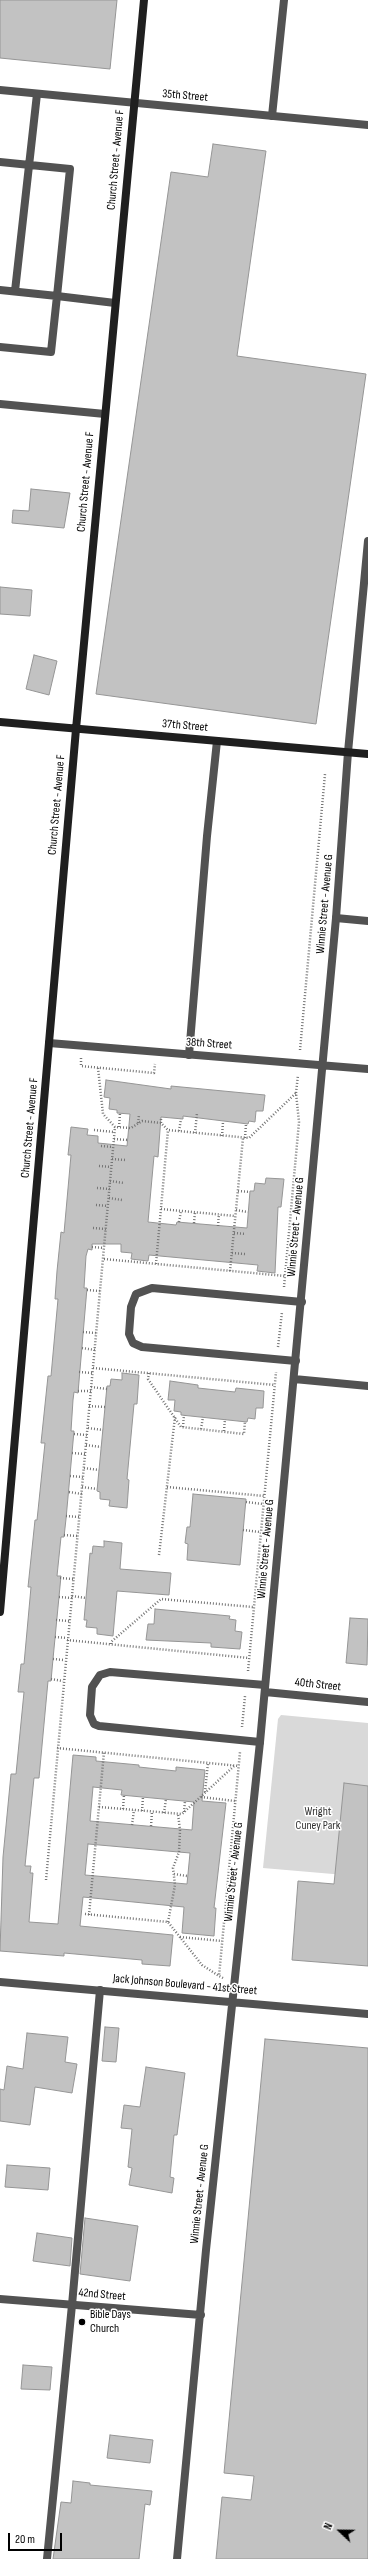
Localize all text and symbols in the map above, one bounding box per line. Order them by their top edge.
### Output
street label: 35th Street [162,87,208,105]
street label: Church Street - Avenue F [104,109,128,211]
street label: Church Street - Avenue F [74,431,98,533]
street label: 37th Street [161,717,209,735]
street label: Church Street - Avenue F [45,754,69,856]
street label: Winnie Street - Avenue G [313,854,337,954]
street label: 38th Street [185,1035,233,1053]
street label: Church Street - Avenue F [18,1077,42,1179]
street label: Winnie Street - Avenue G [284,1177,308,1277]
street label: Winnie Street - Avenue G [254,1499,278,1599]
street label: 40th Street [294,1675,342,1695]
park label: Wright Cuney Park [296,1805,340,1833]
street label: Winnie Street - Avenue G [222,1821,246,1923]
street label: Jack Johnson Boulevard - 41st Street [112,1972,258,1998]
street label: Winnie Street - Avenue G [188,2143,212,2245]
street label: 42nd Street [78,2286,126,2304]
place label: Bible Days Church [90,2308,131,2336]
marker: Bible Days Church [77,2317,87,2327]
north arrow [320,2511,360,2551]
text: N [321,2521,336,2531]
scale bar [10,2525,64,2551]
text: 20 m [15,2532,35,2547]

